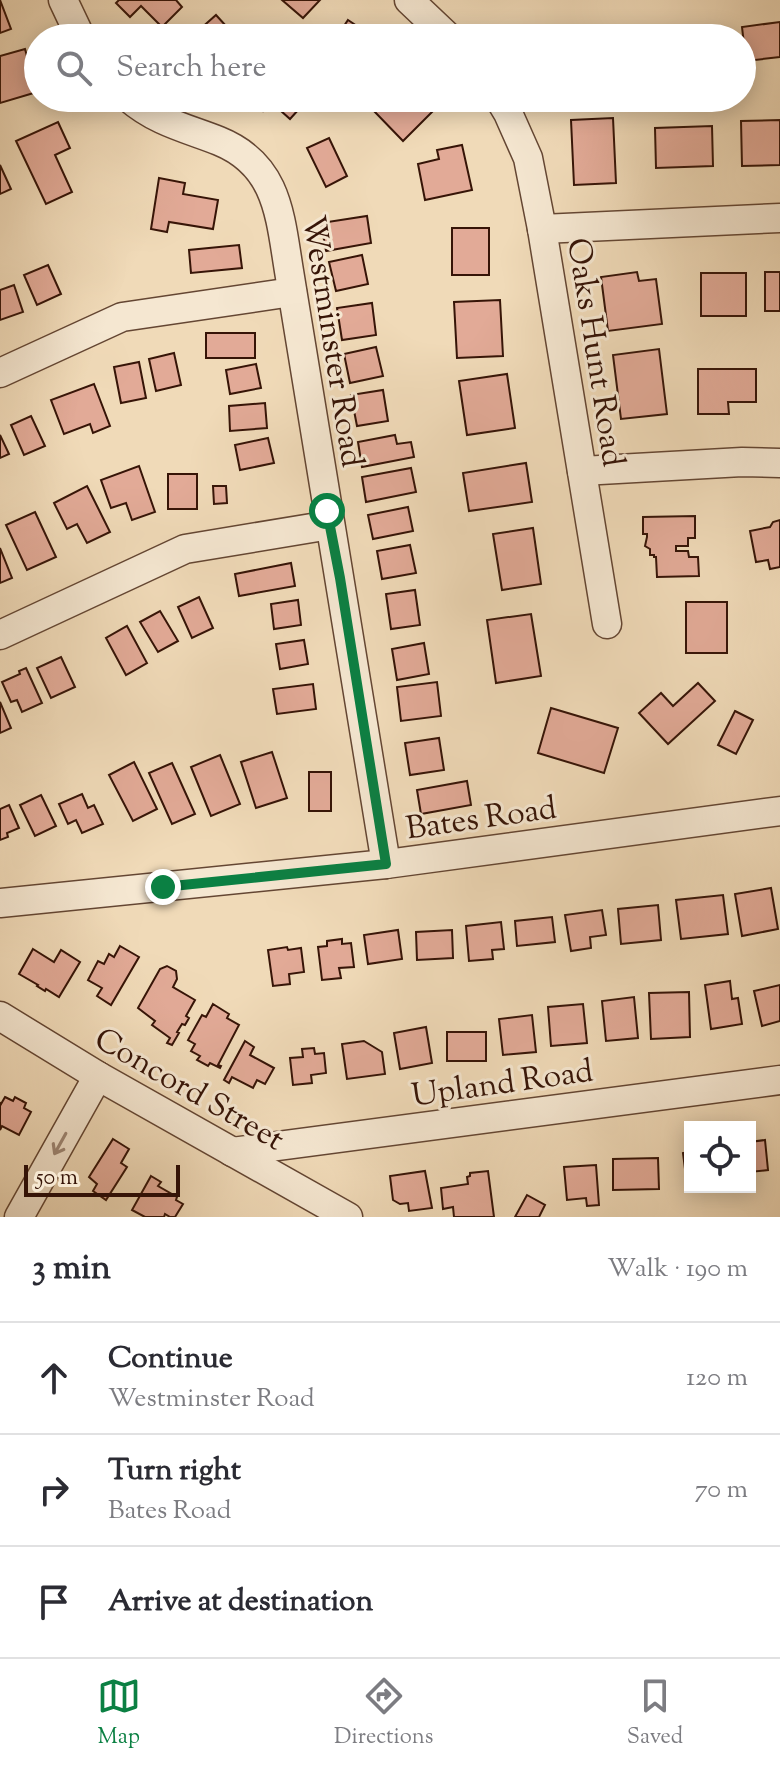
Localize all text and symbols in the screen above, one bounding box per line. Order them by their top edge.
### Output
search box [24,24,756,112]
icon: search [52,46,96,90]
text: Search here [116,47,266,90]
street label: Westminster Road [288,212,374,471]
street label: Oaks Hunt Road [553,235,635,470]
route start [309,493,345,529]
street label: Bates Road [403,787,560,853]
route end [145,869,181,905]
street label: Concord Street [85,1018,292,1164]
street label: Upland Road [409,1049,596,1120]
map controls [684,1121,756,1193]
button: locate [684,1121,756,1193]
one-way arrow [52,1131,67,1155]
scale bar [24,1161,180,1197]
text: 50 m [36,1163,78,1195]
text: 3 min [32,1245,111,1294]
text: Walk · 190 m [607,1251,748,1288]
text: Continue [108,1338,233,1381]
icon: ahead [32,1356,76,1400]
text: 120 m [686,1360,748,1397]
text: Westminster Road [108,1381,315,1418]
text: Turn right [108,1450,241,1493]
icon: right [32,1468,76,1512]
text: 70 m [695,1472,748,1509]
text: Bates Road [108,1493,231,1530]
icon: arrive [32,1580,76,1624]
text: Arrive at destination [108,1581,373,1624]
tab: Map [97,1674,141,1754]
tab: Directions [334,1674,433,1754]
tab: Saved [627,1674,683,1754]

